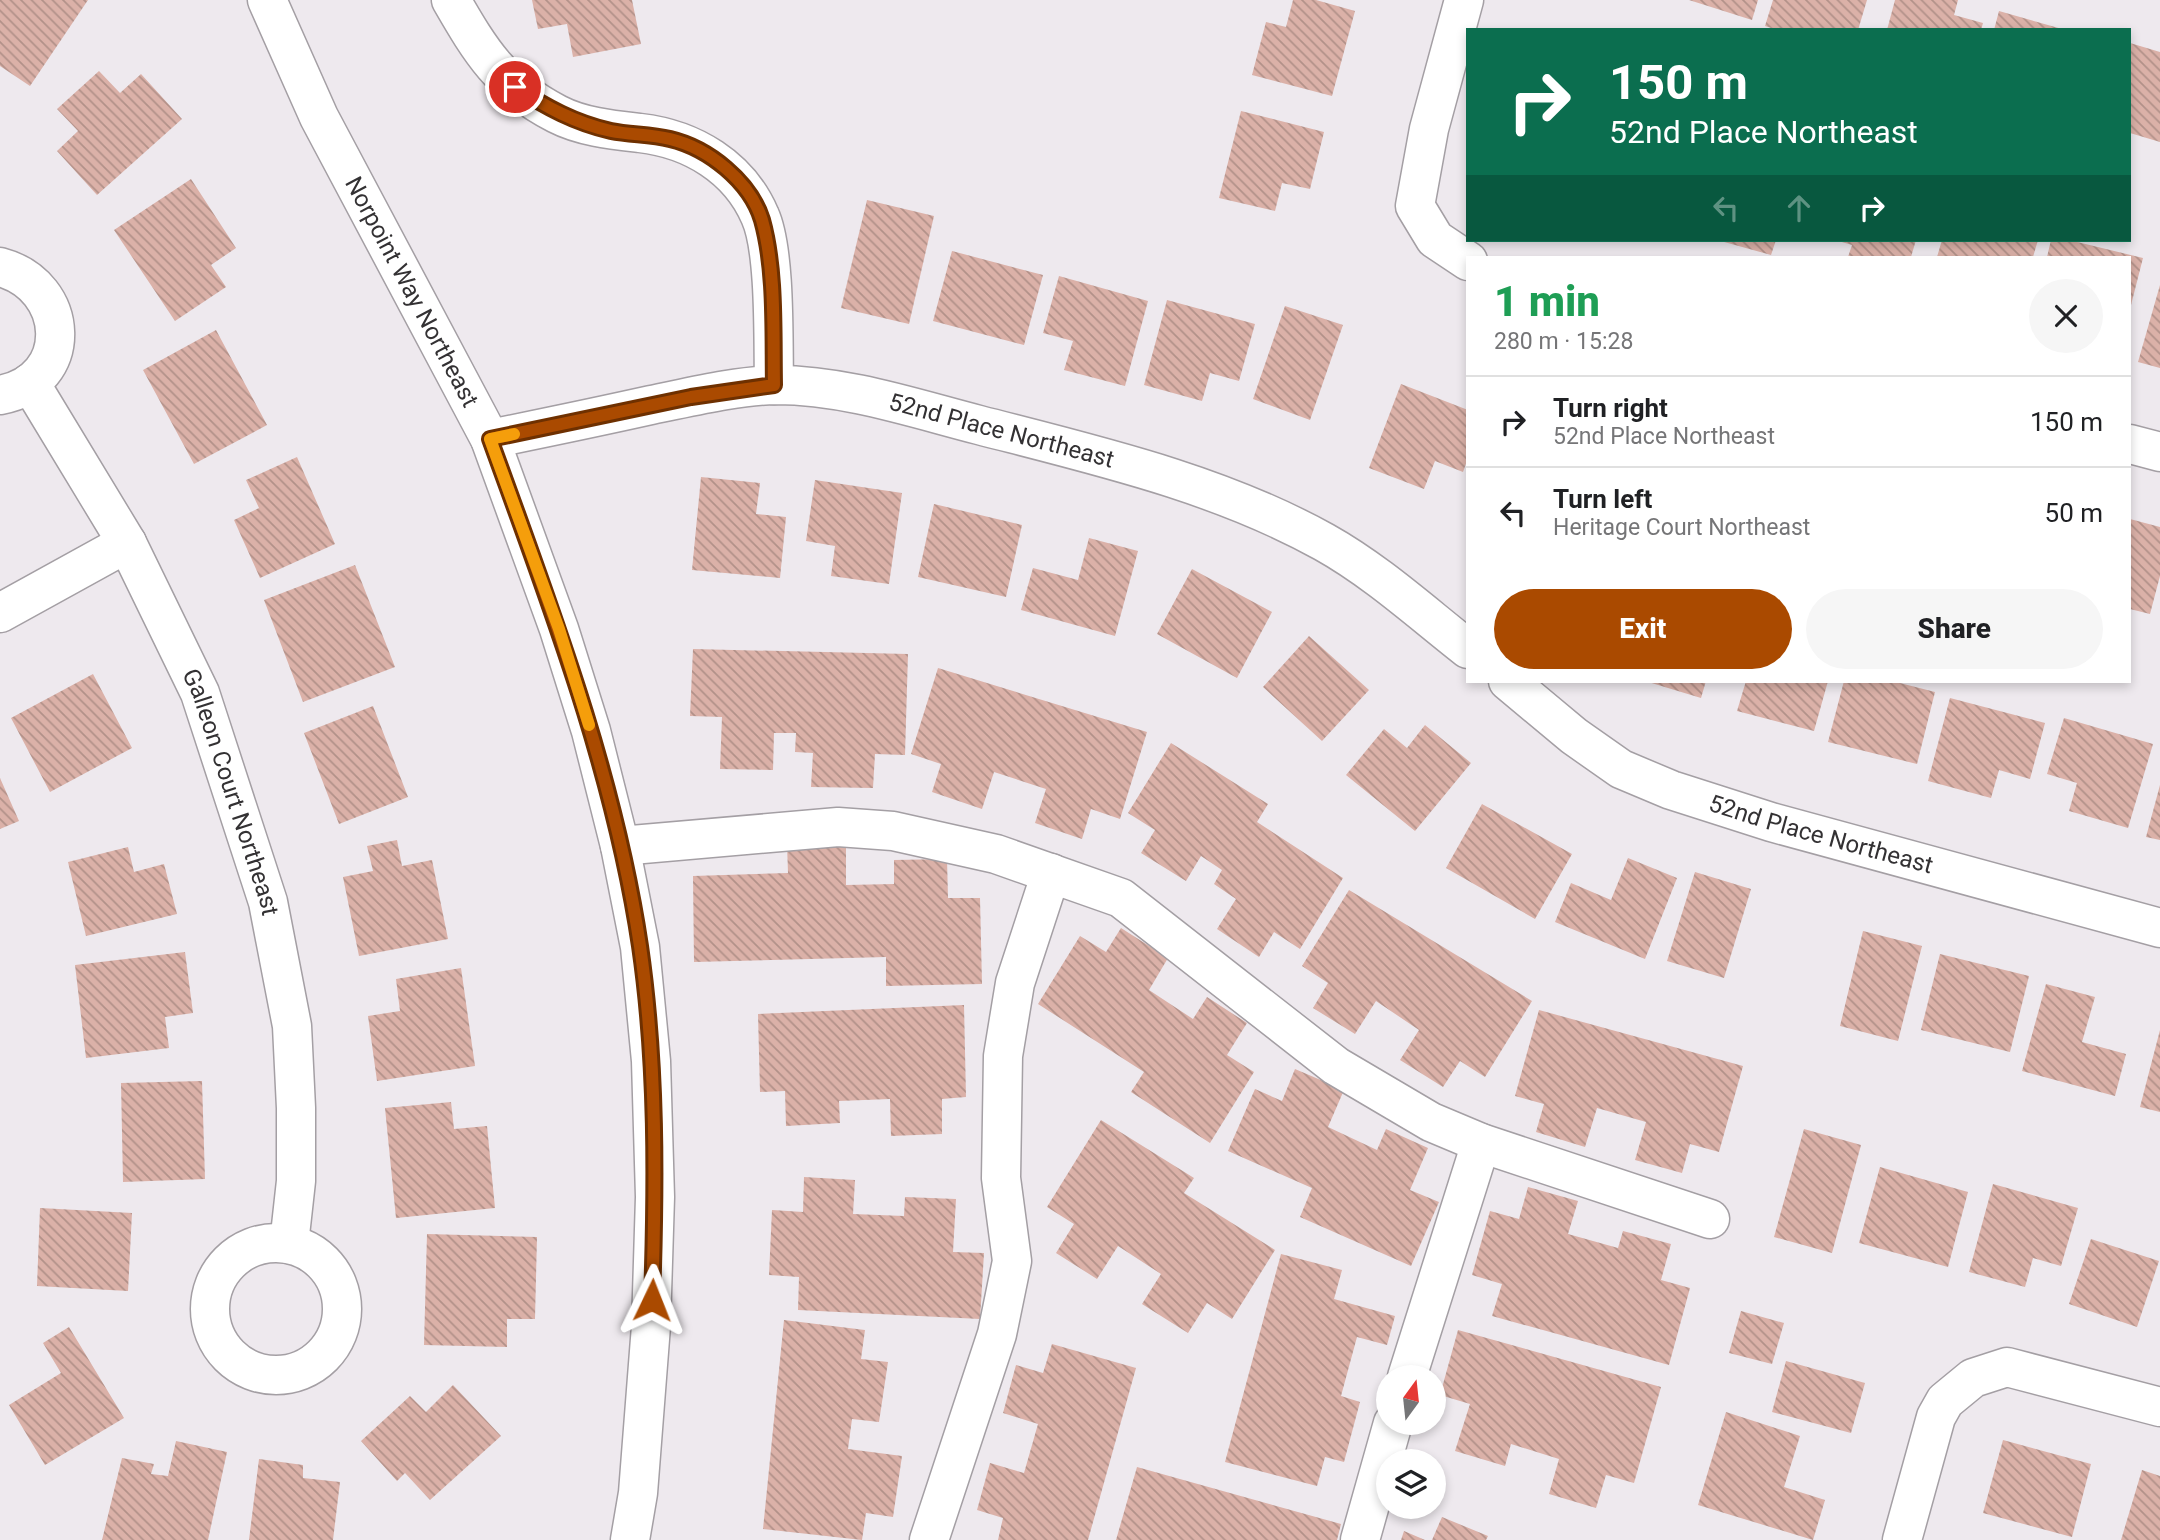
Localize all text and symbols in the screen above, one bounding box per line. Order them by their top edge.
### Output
text: 150 m [1609,54,1748,111]
icon: right [1494,56,1585,147]
pin [485,57,545,117]
icon: arrive [496,68,534,106]
text: 52nd Place Northeast [1609,113,1918,151]
street label: Norpoint Way Northeast [339,172,485,412]
icon: left [1707,189,1745,227]
icon: ahead [1780,189,1818,227]
icon: right [1853,189,1891,227]
text: 1 min [1494,277,1600,326]
button: close [2029,279,2103,353]
text: 280 m · 15:28 [1494,328,1633,355]
street label: 52nd Place Northeast [886,388,1117,474]
text: Turn right [1553,393,1668,423]
icon: right [1494,403,1532,441]
text: 150 m [2030,407,2103,437]
text: 52nd Place Northeast [1553,423,1775,450]
text: Turn left [1553,484,1652,514]
icon: left [1494,494,1532,532]
text: 50 m [2045,498,2103,528]
text: Heritage Court Northeast [1553,514,1810,541]
button: Exit [1494,589,1792,669]
button: Share [1806,589,2103,669]
street label: Galleon Court Northeast [176,664,284,918]
street label: 52nd Place Northeast [1705,789,1936,880]
position arrow [615,1263,689,1337]
north arrow [1376,1365,1446,1435]
map controls [1376,1365,1446,1519]
button: layers [1376,1449,1446,1519]

